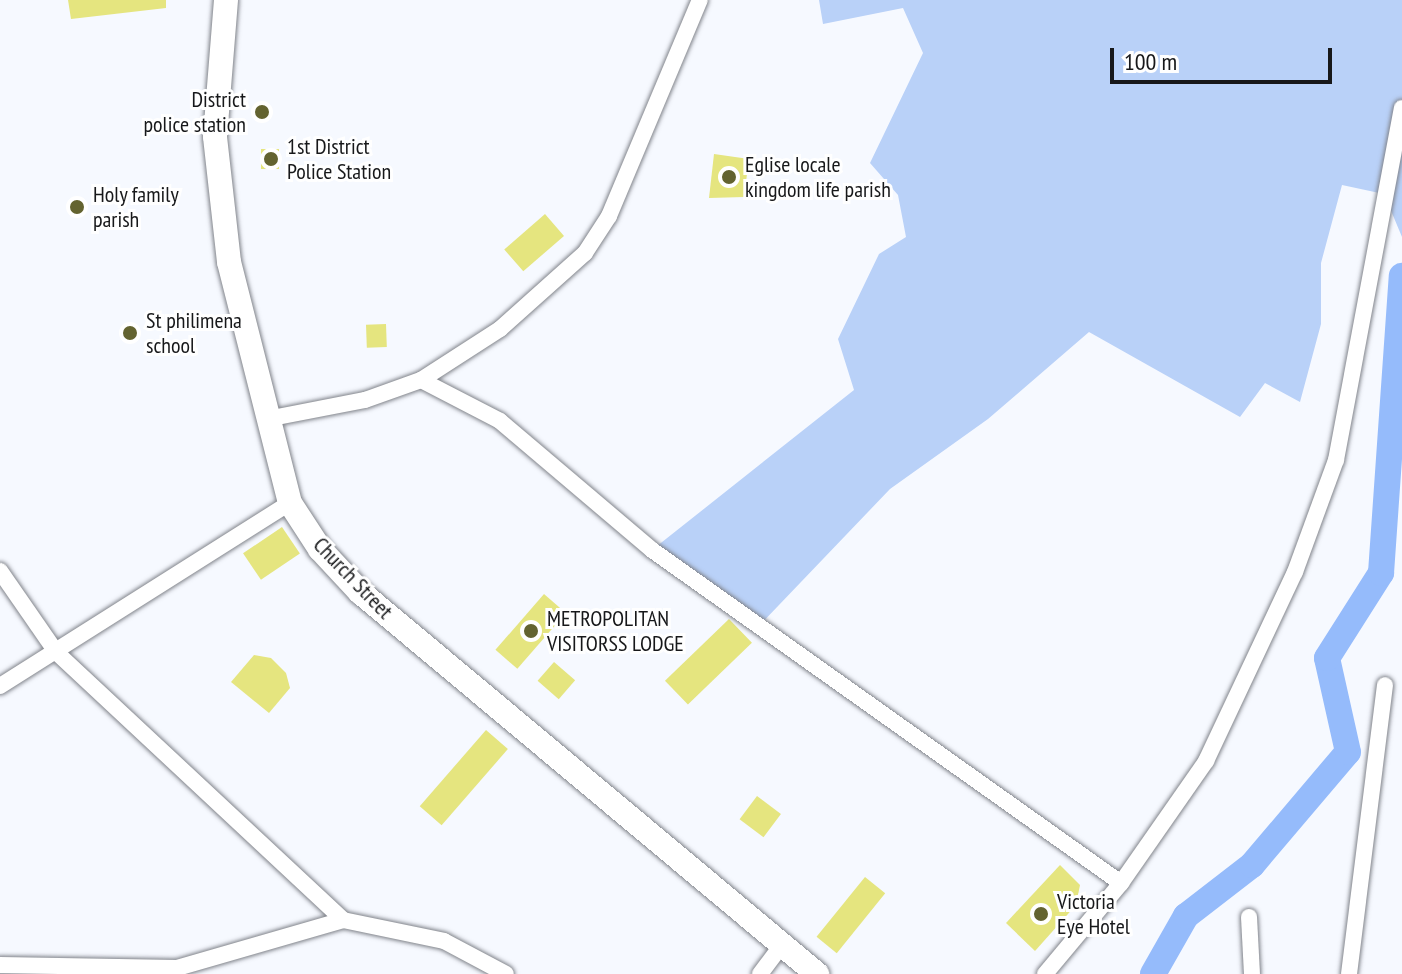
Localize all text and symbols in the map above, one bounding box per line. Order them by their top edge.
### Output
scale bar [1114,32,1336,82]
text: 100 m [1124,46,1177,77]
place label: District police station [144,86,246,138]
marker: District police station [253,103,271,121]
place label: 1st District Police Station [287,133,391,184]
marker: 1st District Police Station [262,150,280,168]
place label: Eglise locale kingdom life parish [745,151,891,202]
marker: Eglise locale kingdom life parish [720,168,738,186]
place label: Holy family parish [93,181,179,232]
marker: Holy family parish [68,198,86,216]
place label: St philimena school [146,307,242,358]
marker: St philimena school [121,324,139,342]
street label: Church Street [308,532,398,624]
place label: METROPOLITAN VISITORSS LODGE [547,605,684,656]
marker: METROPOLITAN VISITORSS LODGE [522,622,540,640]
place label: Victoria Eye Hotel [1057,888,1130,940]
marker: Victoria Eye Hotel [1032,905,1050,923]

